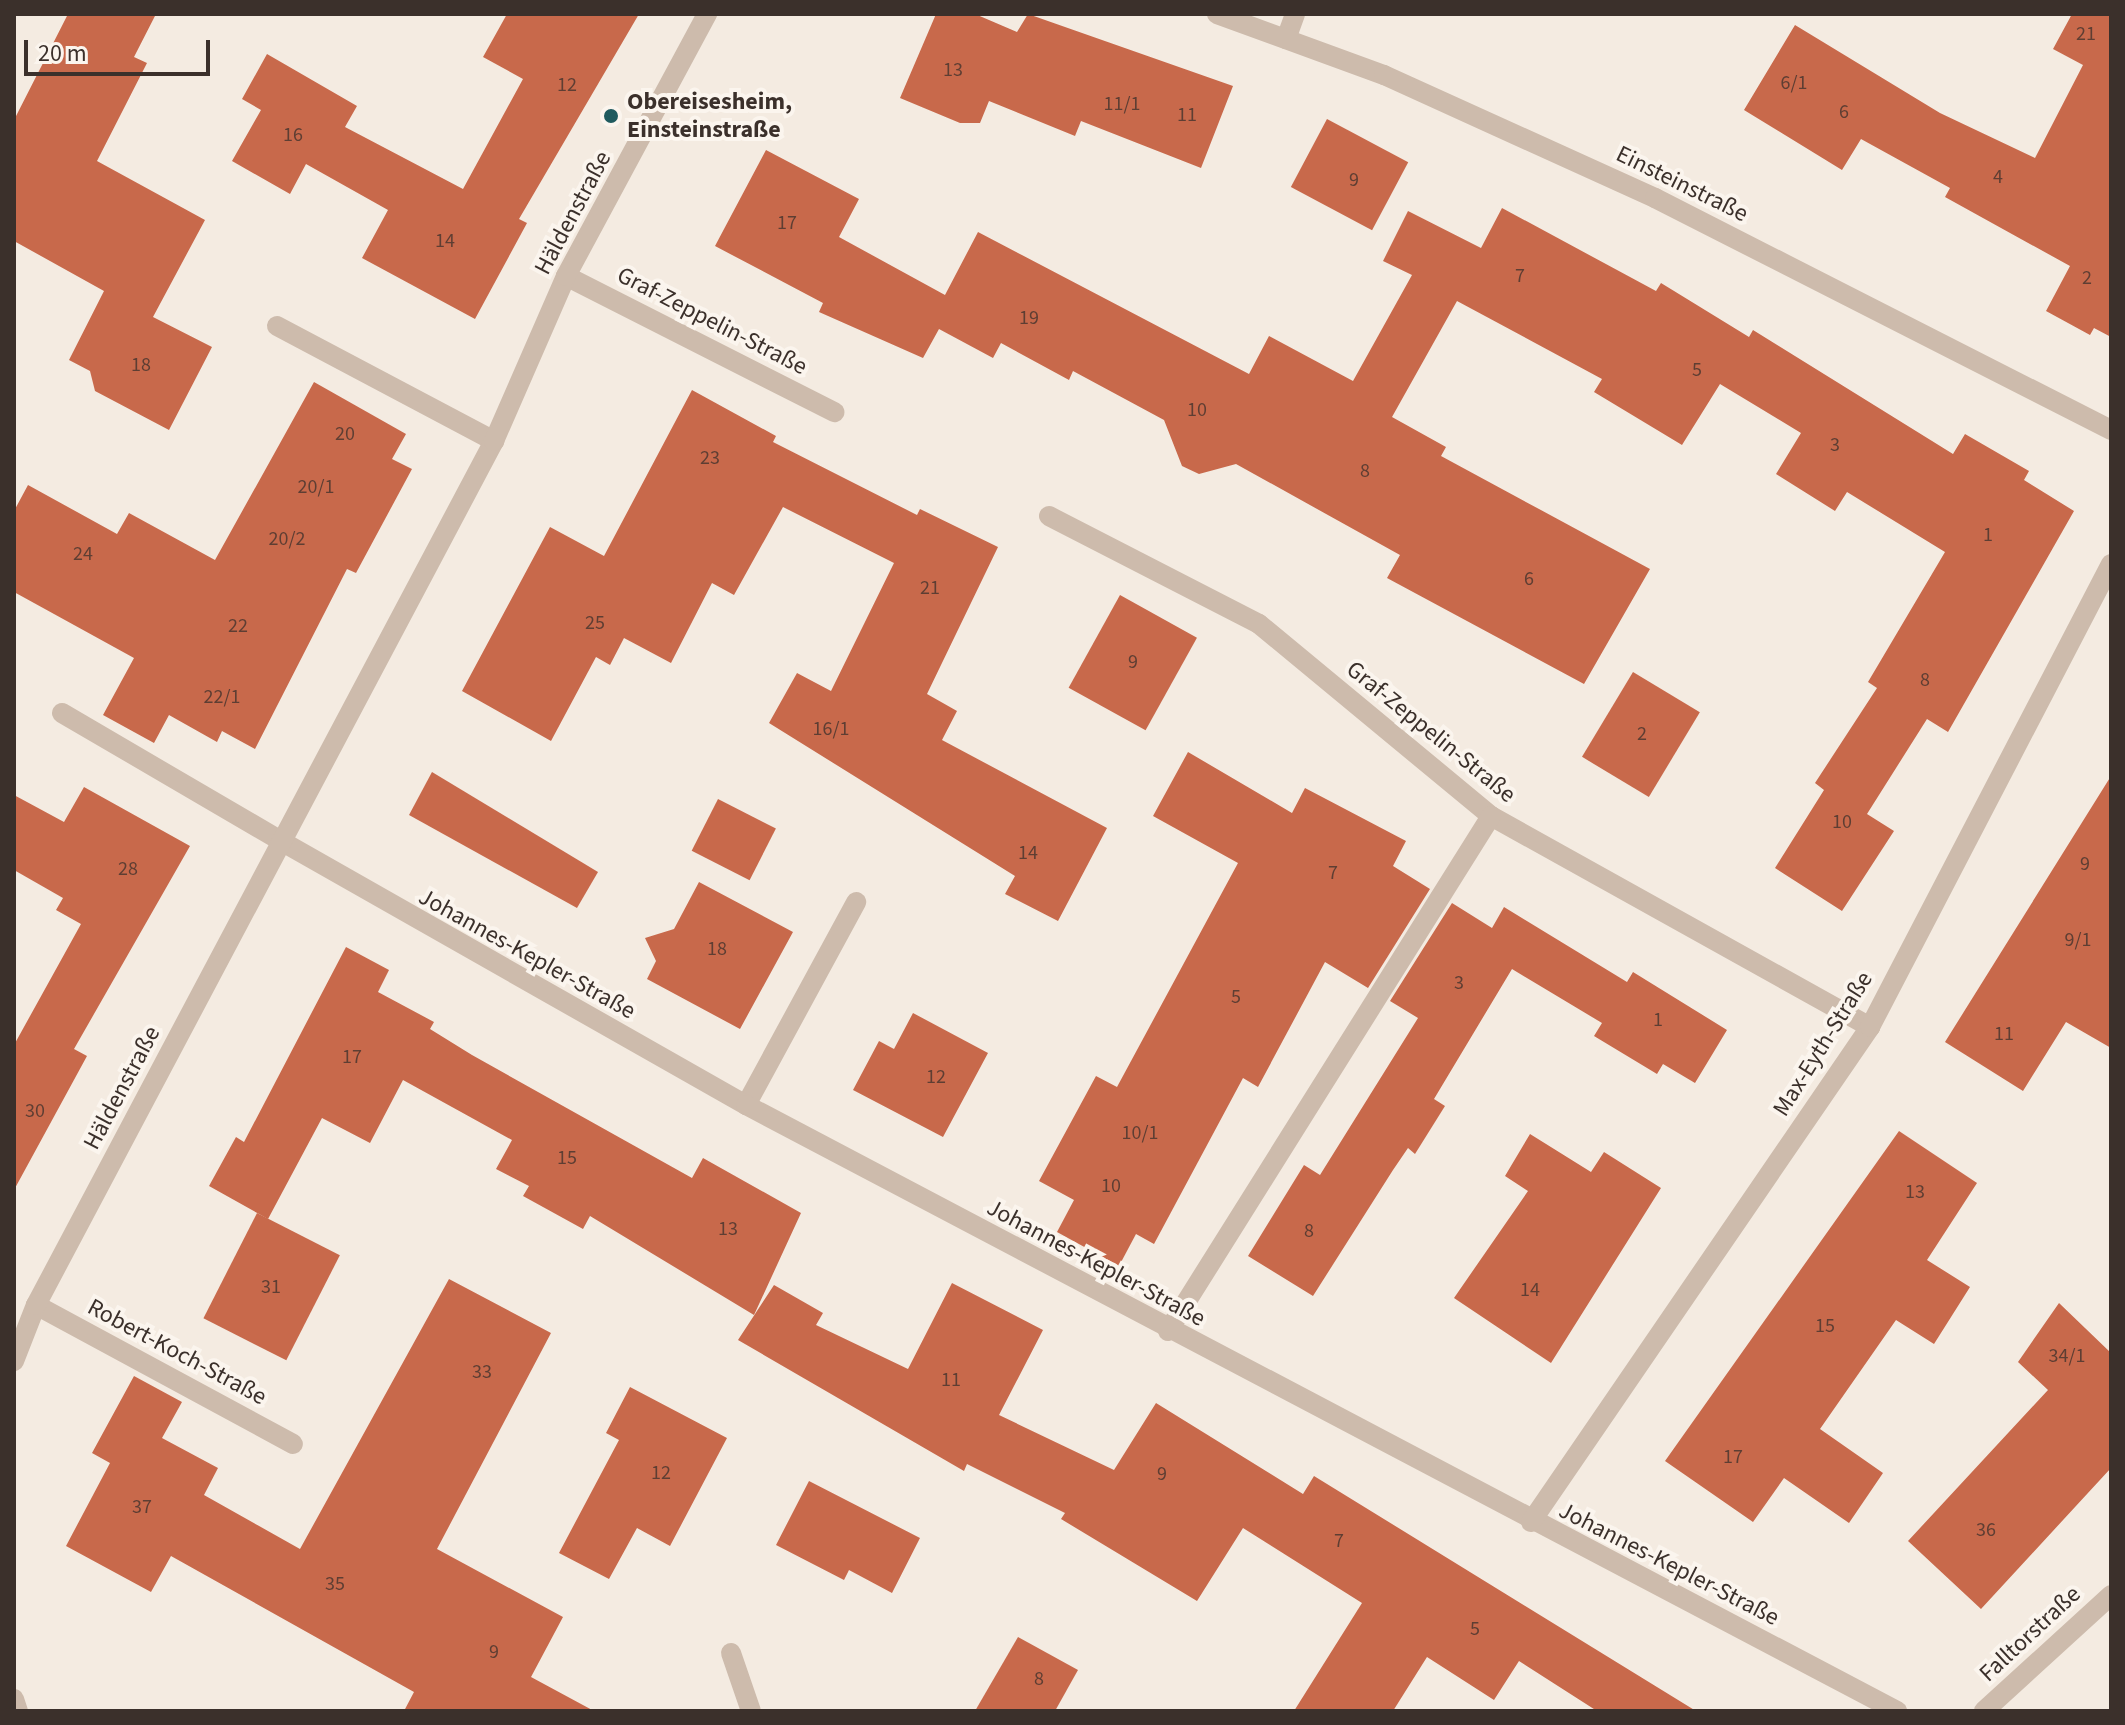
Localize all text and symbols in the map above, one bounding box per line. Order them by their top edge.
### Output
house number: 21 [2076,22,2096,46]
scale bar [28,24,214,74]
text: 20 m [38,36,87,71]
house number: 13 [943,58,963,82]
house number: 6/1 [1781,71,1807,95]
house number: 12 [557,73,577,97]
place label: Obereisesheim, Einsteinstraße [627,88,792,144]
house number: 11/1 [1104,92,1140,116]
house number: 6 [1839,100,1849,124]
house number: 11 [1177,103,1197,127]
marker: Obereisesheim, Einsteinstraße [602,107,620,125]
house number: 16 [283,123,303,147]
street label: Einsteinstraße [1611,140,1753,228]
street label: Häldenstraße [528,146,618,280]
house number: 4 [1993,165,2003,189]
house number: 9 [1349,168,1359,192]
house number: 17 [777,211,797,235]
house number: 14 [435,229,455,253]
street label: Graf-Zeppelin-Straße [612,261,812,381]
house number: 7 [1515,264,1525,288]
house number: 2 [2082,266,2092,290]
house number: 19 [1019,306,1039,330]
house number: 18 [131,353,151,377]
house number: 5 [1692,358,1702,382]
house number: 10 [1187,398,1207,422]
house number: 20 [335,422,355,446]
house number: 3 [1830,433,1840,457]
house number: 23 [700,446,720,470]
house number: 8 [1360,459,1370,483]
house number: 20/1 [298,475,334,499]
house number: 1 [1983,523,1993,547]
house number: 20/2 [269,527,305,551]
house number: 24 [73,542,93,566]
house number: 6 [1524,567,1534,591]
house number: 21 [920,576,940,600]
house number: 25 [585,611,605,635]
house number: 22 [228,614,248,638]
house number: 9 [1128,650,1138,674]
street label: Graf-Zeppelin-Straße [1341,655,1521,809]
house number: 8 [1920,668,1930,692]
house number: 22/1 [204,685,240,709]
house number: 16/1 [813,717,849,741]
house number: 2 [1637,722,1647,746]
house number: 10 [1832,810,1852,834]
house number: 14 [1018,841,1038,865]
house number: 9 [2080,852,2090,876]
house number: 28 [118,857,138,881]
house number: 7 [1328,861,1338,885]
street label: Johannes-Kepler-Straße [414,882,640,1026]
house number: 9/1 [2065,928,2091,952]
house number: 18 [707,937,727,961]
street label: Max-Eyth-Straße [1767,966,1879,1122]
house number: 3 [1454,971,1464,995]
house number: 5 [1231,985,1241,1009]
house number: 1 [1653,1008,1663,1032]
street label: Häldenstraße [77,1021,167,1155]
house number: 11 [1994,1022,2014,1046]
house number: 17 [342,1045,362,1069]
house number: 12 [926,1065,946,1089]
house number: 30 [25,1099,45,1123]
house number: 10/1 [1122,1121,1158,1145]
house number: 15 [557,1146,577,1170]
house number: 10 [1101,1174,1121,1198]
house number: 13 [1905,1180,1925,1204]
street label: Johannes-Kepler-Straße [982,1193,1210,1333]
house number: 13 [718,1217,738,1241]
house number: 8 [1304,1219,1314,1243]
house number: 31 [261,1275,281,1299]
house number: 14 [1520,1278,1540,1302]
street label: Robert-Koch-Straße [83,1293,271,1411]
house number: 15 [1815,1314,1835,1338]
house number: 34/1 [2049,1344,2085,1368]
house number: 33 [472,1360,492,1384]
house number: 11 [941,1368,961,1392]
house number: 17 [1723,1445,1743,1469]
house number: 12 [651,1461,671,1485]
house number: 9 [1157,1462,1167,1486]
house number: 37 [132,1495,152,1519]
street label: Johannes-Kepler-Straße [1554,1496,1784,1632]
house number: 36 [1976,1518,1996,1542]
house number: 7 [1334,1529,1344,1553]
house number: 35 [325,1572,345,1596]
street label: Falltorstraße [1973,1580,2087,1688]
house number: 5 [1470,1617,1480,1641]
house number: 9 [489,1640,499,1664]
house number: 8 [1034,1667,1044,1691]

